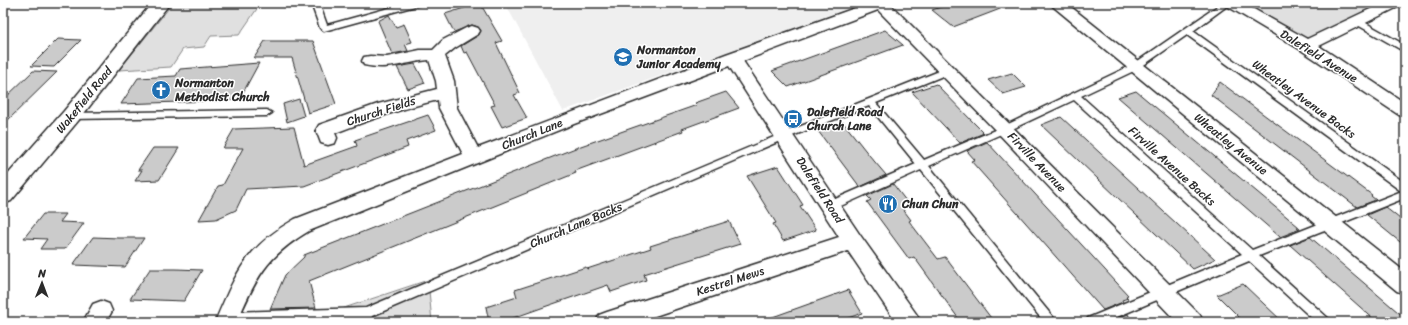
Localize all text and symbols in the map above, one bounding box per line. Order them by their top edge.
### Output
street label: Dalefield Avenue [1276,23,1363,89]
place label: Normanton Junior Academy [636,39,721,75]
school or university icon: Normanton Junior Academy [612,46,634,68]
street label: Wheatley Avenue Backs [1247,54,1361,144]
street label: Wakefield Road [50,60,119,138]
place label: Normanton Methodist Church [174,72,270,108]
church icon: Normanton Methodist Church [150,79,172,101]
street label: Church Fields [344,89,419,132]
place label: Dalefield Road Church Lane [806,101,885,137]
street label: Wheatley Avenue [1189,107,1273,181]
bus stop icon: Dalefield Road Church Lane [782,108,804,130]
street label: Church Lane [498,112,566,156]
street label: Firville Avenue Backs [1123,120,1221,212]
street label: Firville Avenue [1002,126,1072,198]
street label: Dalefield Road [790,152,851,229]
restaurant icon: Chun Chun [877,193,899,215]
place label: Chun Chun [901,193,959,215]
street label: Church Lane Backs [526,195,626,254]
street label: Kestrel Mews [693,260,767,302]
north arrow [22,263,62,303]
text: N [37,264,47,283]

